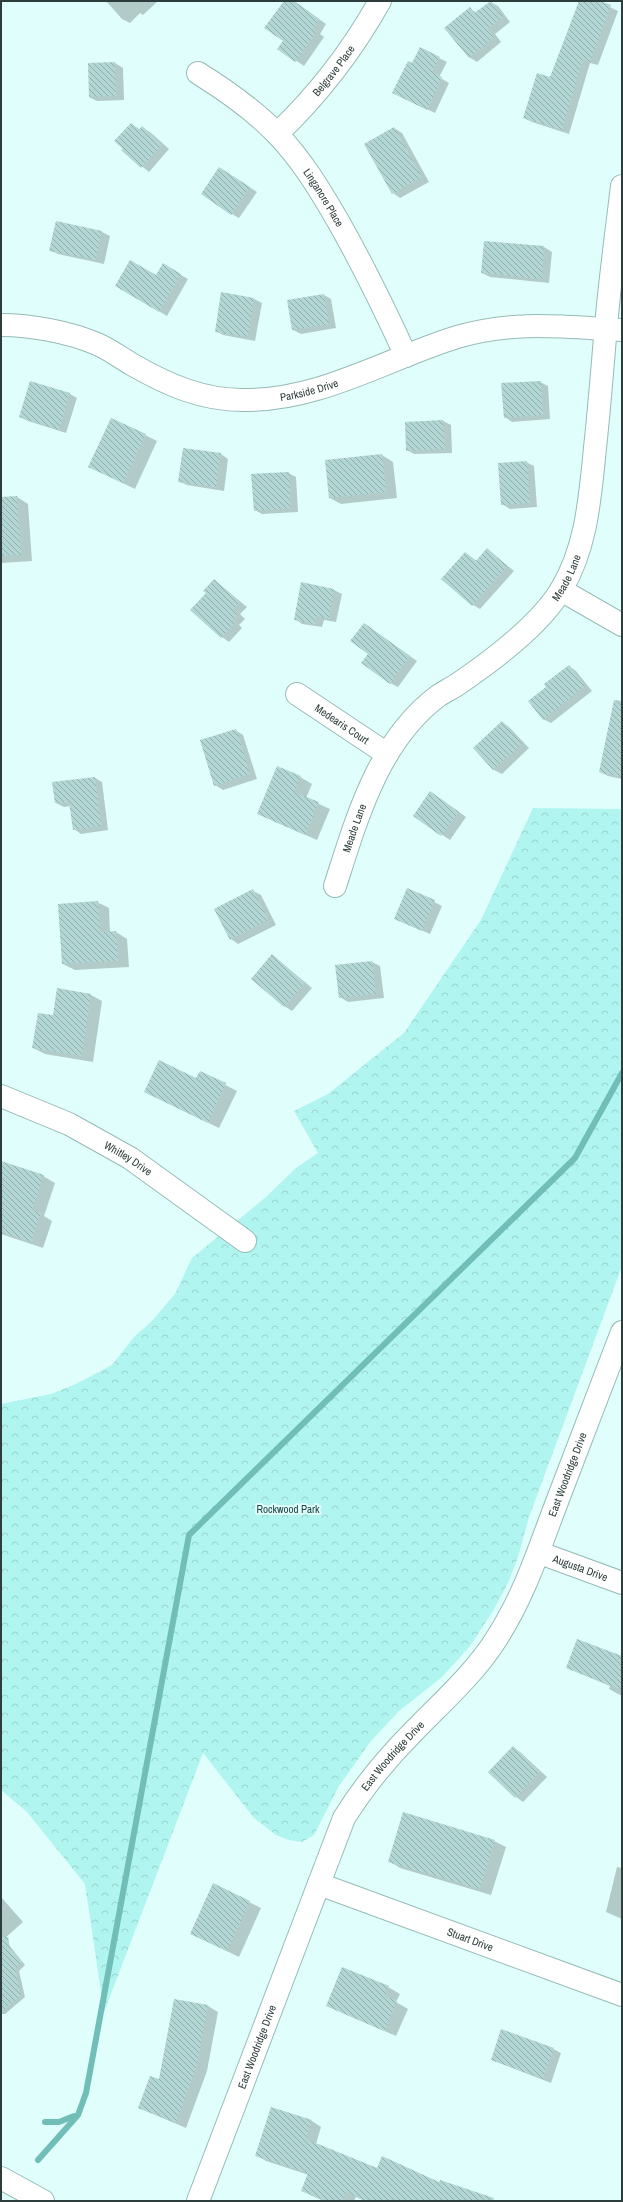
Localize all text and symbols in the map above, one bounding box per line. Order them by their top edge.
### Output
street label: Belgrave Place [309,42,358,99]
street label: Linganore Place [300,166,347,229]
street label: Parkside Drive [279,376,340,404]
street label: Meade Lane [549,553,584,604]
street label: Medearis Court [312,701,372,747]
street label: Meade Lane [339,802,369,854]
street label: Whitley Drive [102,1138,155,1179]
street label: East Woodridge Drive [545,1430,590,1519]
park label: Rockwood Park [256,1502,320,1516]
street label: Augusta Drive [550,1551,610,1584]
street label: East Woodridge Drive [358,1718,427,1793]
street label: Stuart Drive [445,1925,495,1954]
street label: East Woodridge Drive [234,2003,279,2091]

